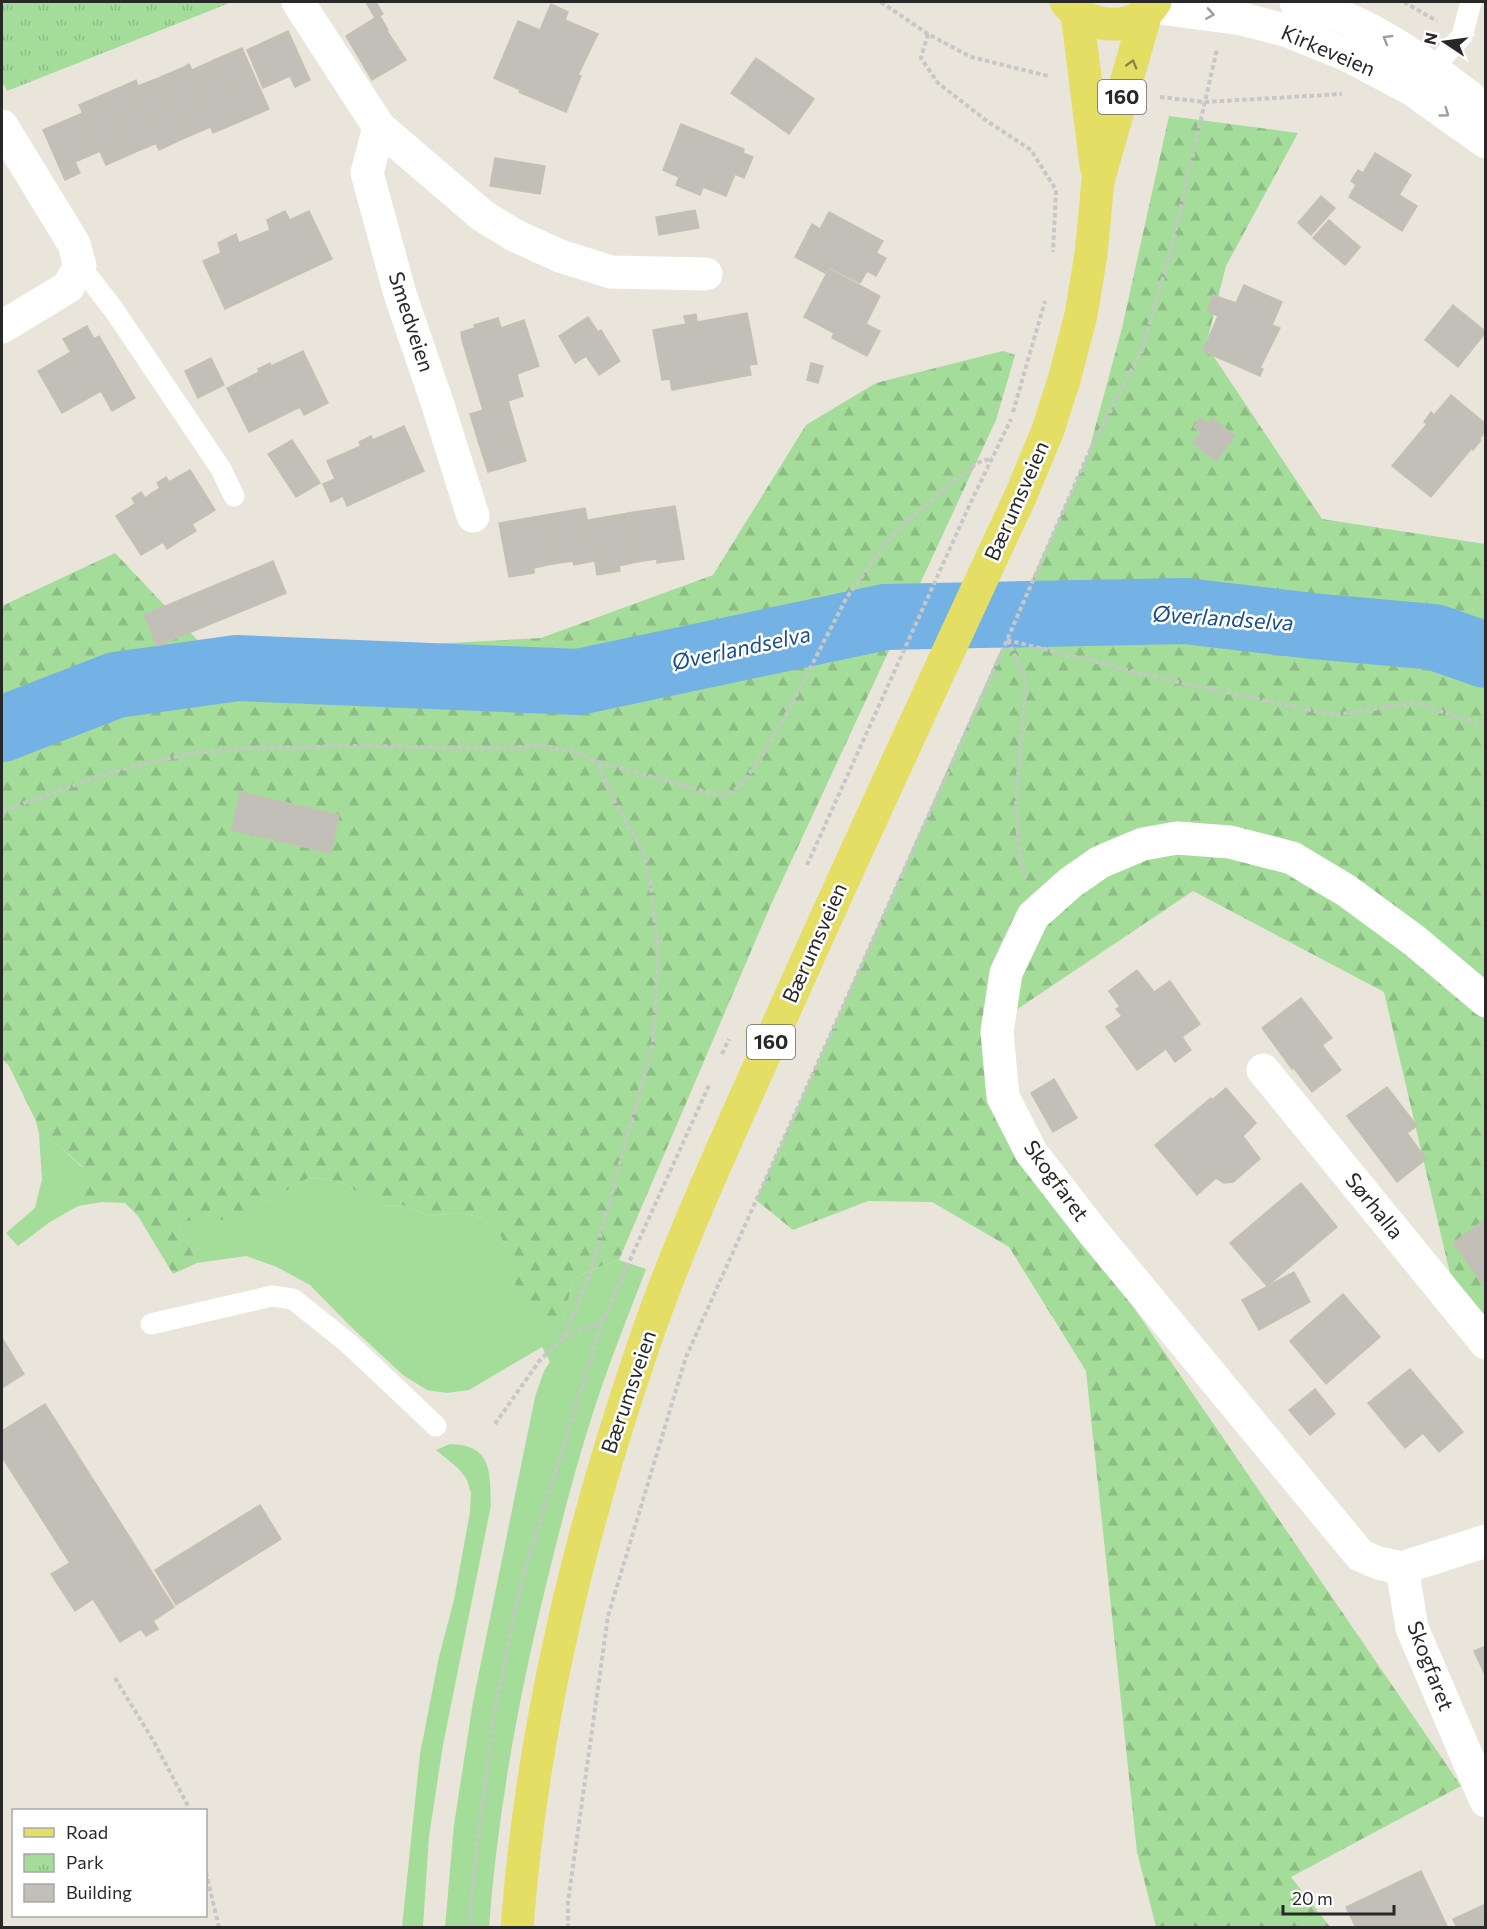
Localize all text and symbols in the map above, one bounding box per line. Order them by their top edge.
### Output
one-way arrow [1206,8,1215,20]
north arrow [1415,12,1475,72]
street label: Kirkeveien [1278,19,1379,81]
text: N [1419,31,1441,46]
one-way arrow [1383,35,1393,47]
one-way arrow [1125,59,1137,70]
road number: 160 [1098,80,1146,114]
one-way arrow [1439,106,1450,117]
street label: Smedveien [384,268,440,375]
street label: Bærumsveien [978,437,1053,564]
water label: Øverlandselva [1151,599,1295,636]
water label: Øverlandselva [669,620,813,675]
street label: Bærumsveien [776,879,851,1006]
road number: 160 [747,1025,795,1059]
street label: Skogfaret [1020,1135,1095,1225]
street label: Sørhalla [1341,1167,1409,1243]
street label: Bærumsveien [595,1327,660,1456]
street label: Skogfaret [1403,1617,1460,1714]
legend [12,1809,207,1917]
text: Road [66,1821,108,1843]
text: Park [66,1851,104,1873]
scale bar [1283,1878,1394,1916]
text: Building [66,1881,132,1903]
text: 20 m [1292,1887,1333,1909]

